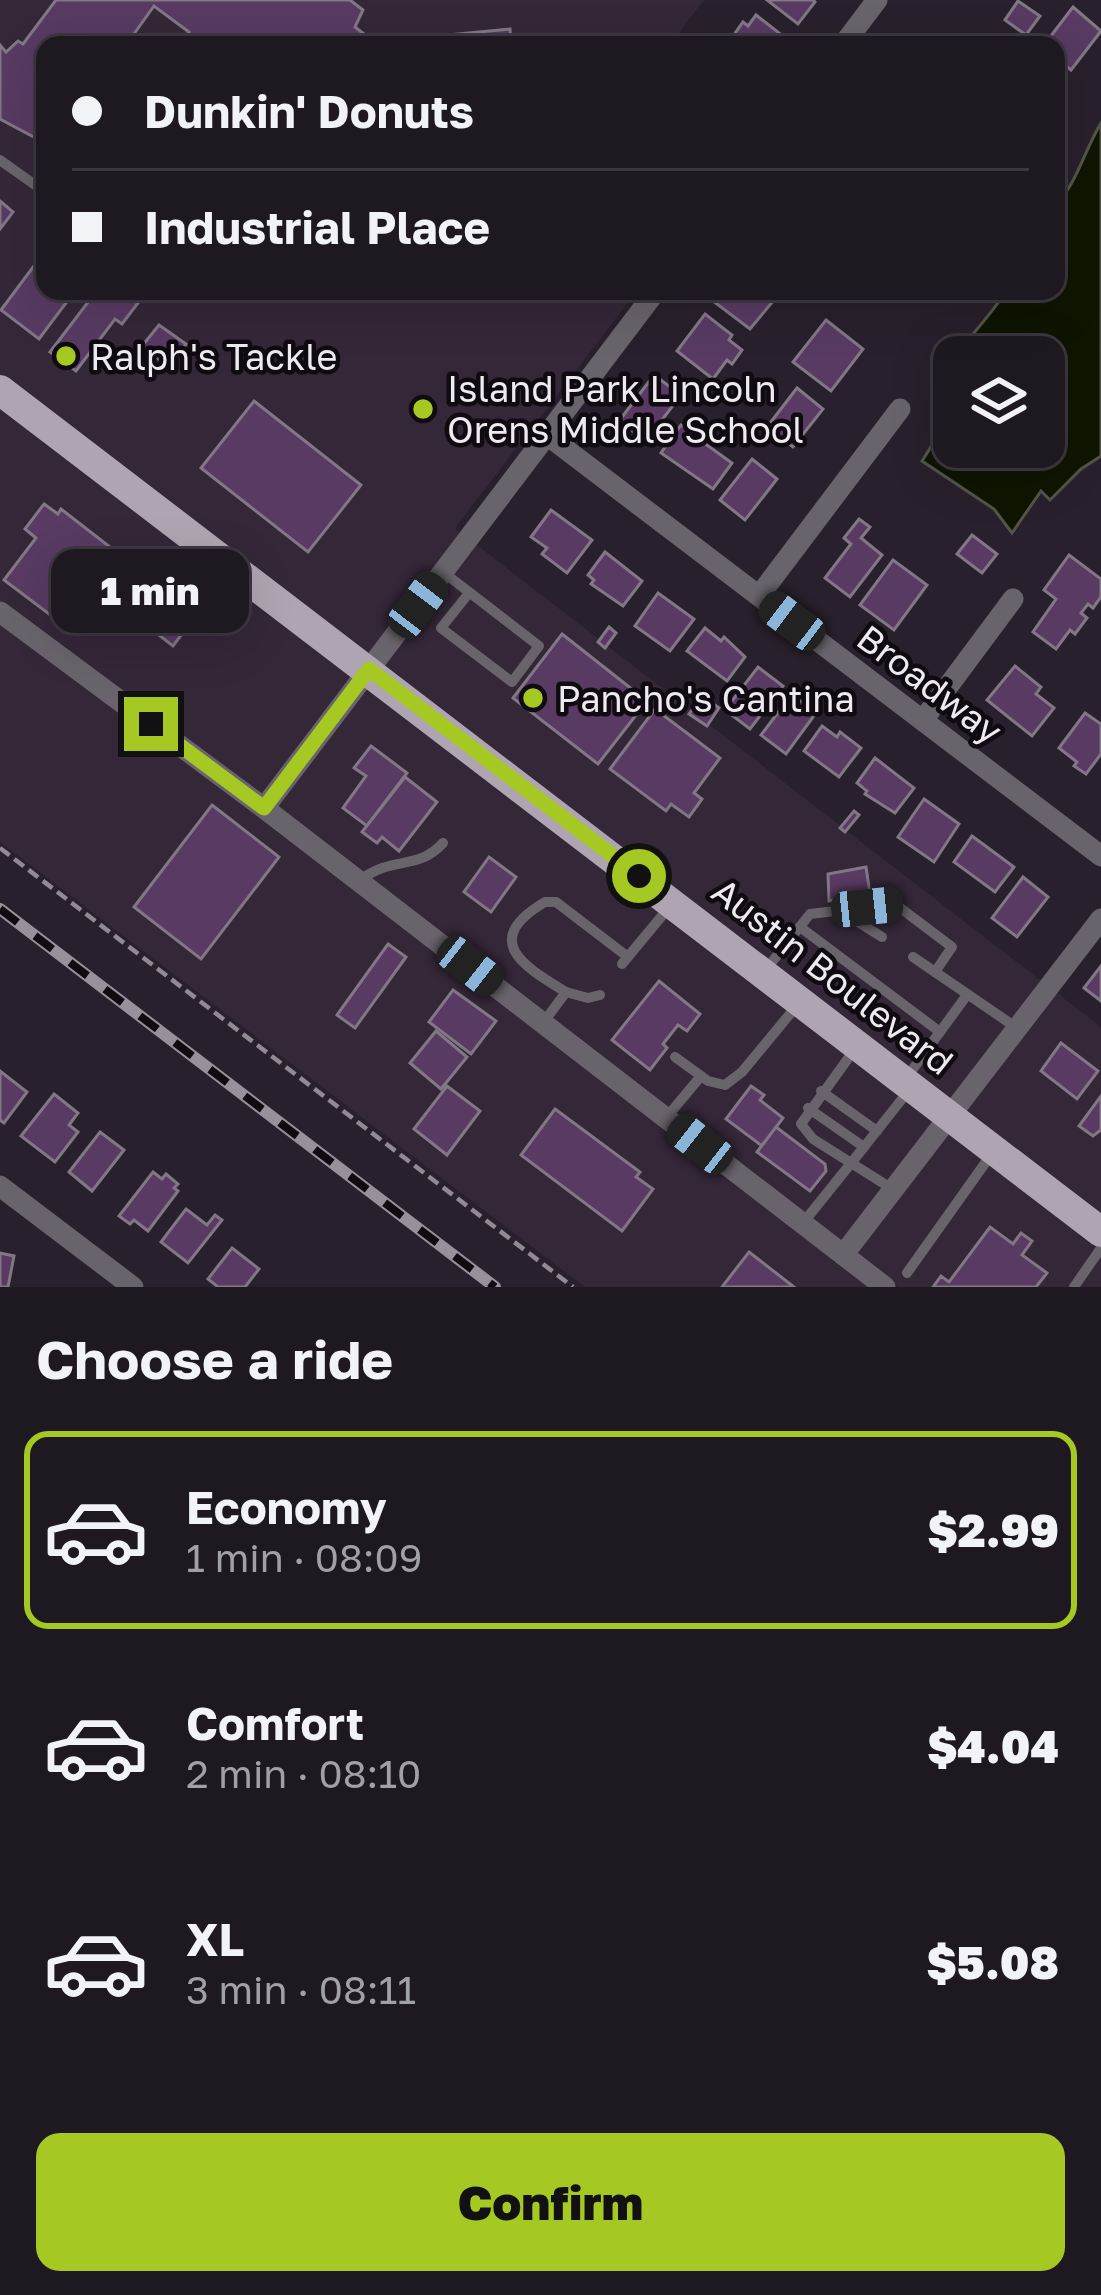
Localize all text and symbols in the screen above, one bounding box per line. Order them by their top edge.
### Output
text: Dunkin' Donuts [144,84,474,138]
text: Industrial Place [144,200,490,254]
place label: Ralph's Tackle [90,335,337,378]
map controls [933,336,1065,468]
button: layers [933,336,1065,468]
marker: Ralph's Tackle [53,343,79,369]
place label: Island Park Lincoln Orens Middle School [447,367,804,451]
marker: Island Park Lincoln Orens Middle School [410,396,436,422]
callout: 1 min [52,550,250,634]
car [382,565,454,645]
text: 1 min [100,567,200,614]
car [752,585,832,657]
street label: Broadway [849,616,1011,752]
place label: Pancho's Cantina [557,677,855,720]
marker: Pancho's Cantina [520,685,546,711]
route end [124,697,178,751]
route start [612,849,666,903]
street label: Austin Boulevard [704,869,962,1083]
car [829,885,905,929]
car [431,930,509,1002]
car [661,1108,739,1180]
text: Choose a ride [36,1326,393,1391]
icon: car [42,1476,150,1584]
text: Economy [186,1480,387,1534]
text: $2.99 [928,1503,1059,1557]
text: 1 min · 08:09 [186,1534,422,1581]
icon: car [42,1692,150,1800]
text: Comfort [186,1696,364,1750]
text: $4.04 [927,1719,1059,1773]
text: 2 min · 08:10 [186,1750,421,1797]
icon: car [42,1908,150,2016]
text: XL [186,1912,244,1966]
text: $5.08 [926,1935,1059,1989]
text: 3 min · 08:11 [186,1966,416,2013]
button: Confirm [36,2133,1065,2271]

